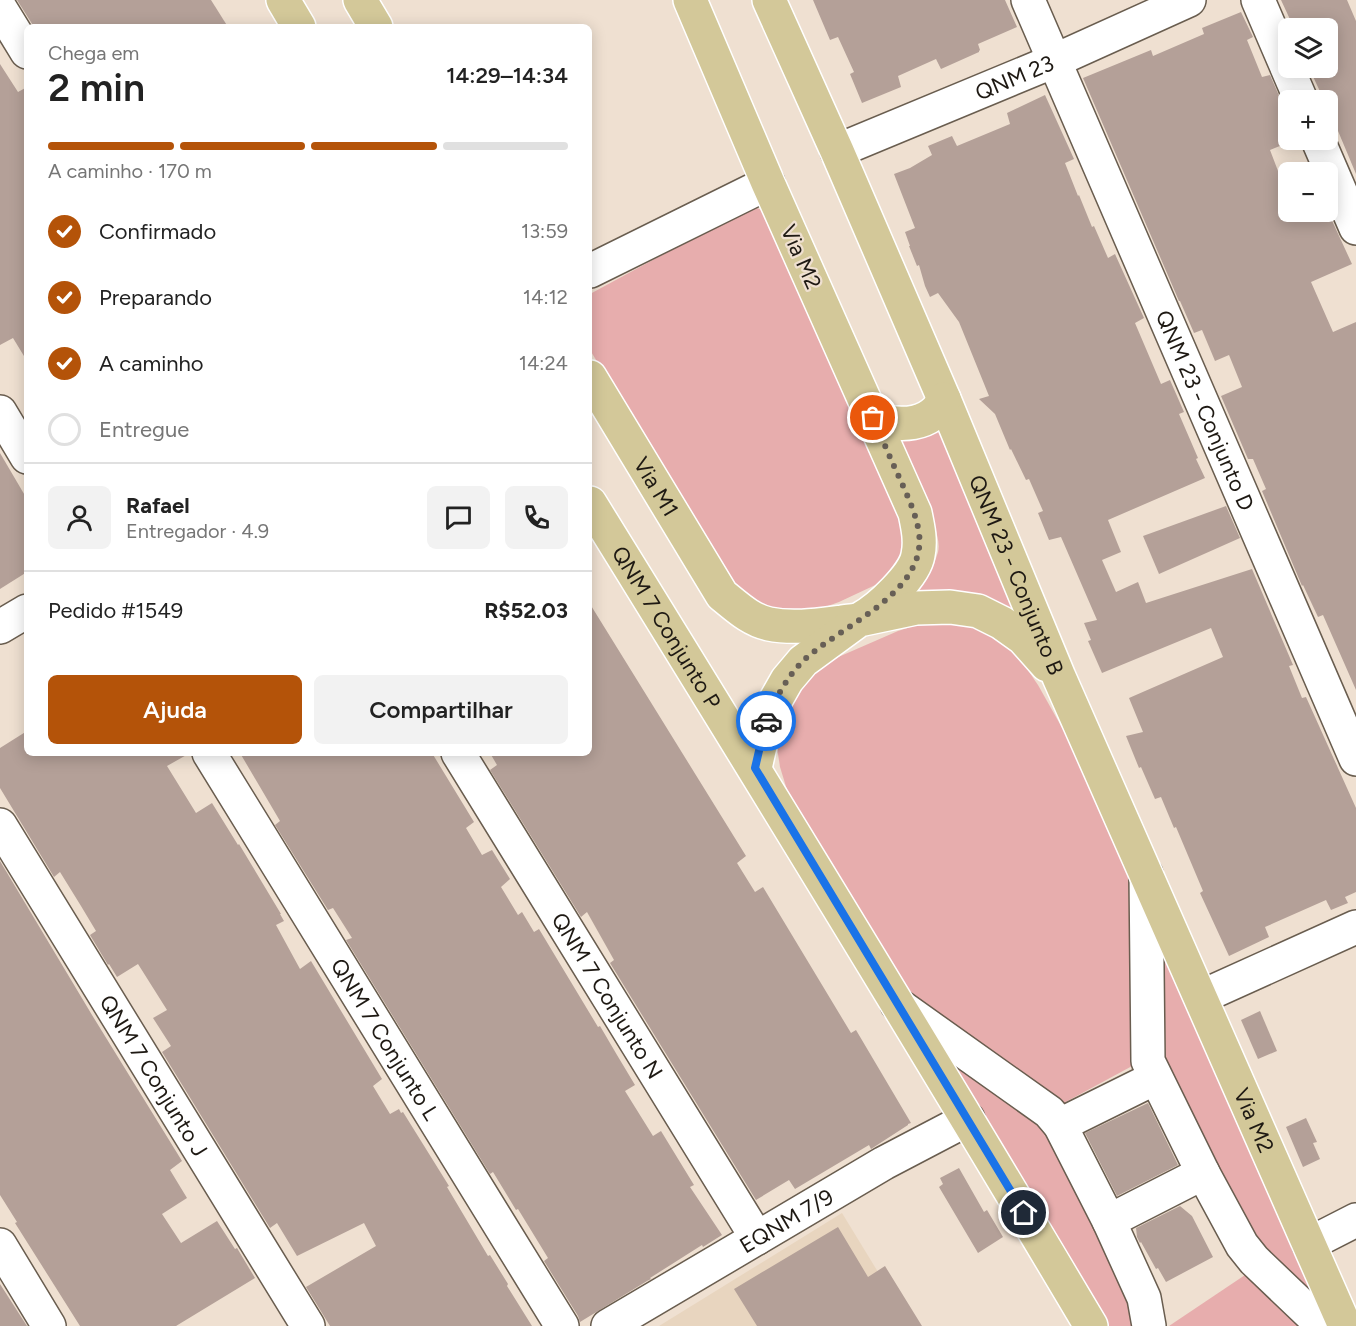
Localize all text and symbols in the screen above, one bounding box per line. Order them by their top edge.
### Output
map controls [1278,18,1338,222]
button: layers [1278,18,1338,78]
text: Chega em [48,41,139,65]
street label: QNM 23 [971,49,1058,106]
text: 14:29–14:34 [446,62,568,89]
text: 2 min [48,64,145,111]
button: + [1278,90,1338,150]
text: A caminho · 170 m [48,159,212,183]
button: − [1278,162,1338,222]
icon: check [48,215,81,248]
text: Confirmado [99,218,216,245]
text: 13:59 [521,219,568,243]
street label: Via M2 [775,220,827,294]
icon: check [48,281,81,314]
text: Preparando [99,284,212,311]
text: 14:12 [523,285,568,309]
street label: QNM 23 - Conjunto D [1150,306,1260,515]
icon: check [48,347,81,380]
text: A caminho [99,350,204,377]
text: 14:24 [519,351,568,375]
pin [847,392,898,443]
icon: bag [856,401,889,434]
text: Entregue [99,416,189,443]
street label: Via M1 [628,452,685,521]
street label: QNM 23 - Conjunto B [963,471,1070,679]
button: person [48,486,111,549]
button: chat [427,486,490,549]
button: phone [505,486,568,549]
text: Rafael [126,492,190,519]
text: Entregador · 4.9 [126,519,269,543]
street label: QNM 7 Conjunto P [606,541,727,714]
text: Pedido #1549 [48,597,183,624]
text: R$52.03 [484,597,568,624]
button: Ajuda [48,675,302,744]
button: Compartilhar [314,675,568,744]
courier [736,691,796,751]
icon: car [750,705,783,738]
street label: QNM 7 Conjunto N [546,907,669,1084]
street label: QNM 7 Conjunto L [325,953,445,1125]
street label: QNM 7 Conjunto J [94,990,214,1161]
street label: Via M2 [1228,1084,1280,1157]
street label: EQNM 7/9 [735,1183,838,1259]
pin [998,1187,1049,1238]
icon: home [1007,1196,1040,1229]

